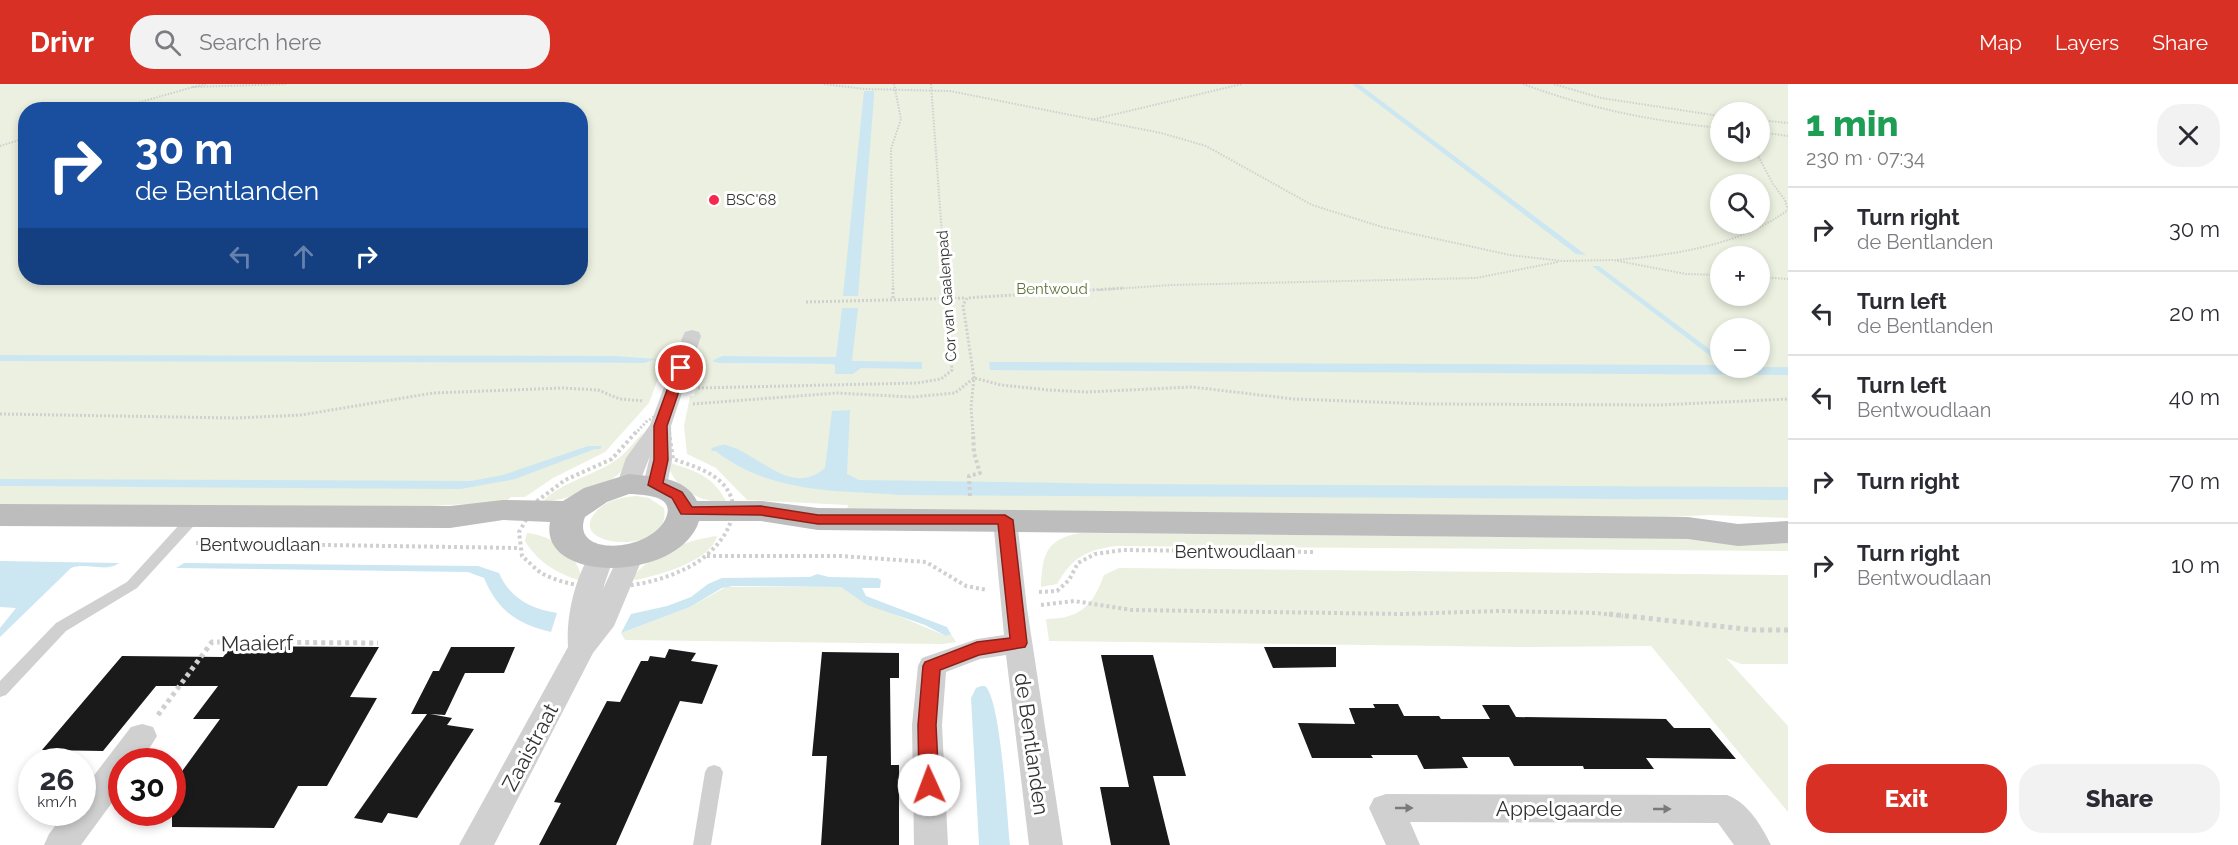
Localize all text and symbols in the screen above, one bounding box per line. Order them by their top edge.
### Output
search box [130,15,550,69]
text: Drivr [30,26,94,59]
icon: search [151,26,184,59]
text: Search here [199,29,321,55]
text: Map [1979,30,2022,55]
text: Layers [2055,30,2119,55]
text: Share [2152,30,2208,55]
map controls [1710,102,1770,378]
button: sound [1710,102,1770,162]
text: 1 min [1806,102,1898,144]
button: close [2157,104,2220,167]
text: 30 m [135,125,233,174]
icon: right [36,126,114,204]
text: 230 m · 07:34 [1806,146,1925,170]
button: search [1710,174,1770,234]
text: de Bentlanden [135,175,319,206]
place label: BSC'68 [726,191,776,209]
marker: BSC'68 [707,193,721,207]
text: Turn right [1857,204,1960,230]
icon: right [1806,213,1839,246]
text: 30 m [2169,216,2220,242]
street label: Cor van Gaalenpad [933,230,961,362]
text: de Bentlanden [1857,230,1993,254]
icon: left [224,240,257,273]
icon: ahead [287,240,320,273]
icon: right [350,240,383,273]
button: + [1710,246,1770,306]
park label: Bentwoud [1016,280,1088,298]
text: Turn left [1857,288,1947,314]
icon: left [1806,297,1839,330]
text: 20 m [2169,300,2220,326]
text: de Bentlanden [1857,314,1993,338]
button: − [1710,318,1770,378]
pin [655,342,706,393]
icon: arrive [664,351,697,384]
text: Turn left [1857,372,1947,398]
icon: left [1806,381,1839,414]
text: 40 m [2169,384,2220,410]
text: Bentwoudlaan [1857,398,1991,422]
icon: right [1806,465,1839,498]
text: Turn right [1857,468,1960,494]
text: 70 m [2169,468,2220,494]
street label: Bentwoudlaan [200,534,320,555]
text: Turn right [1857,540,1960,566]
street label: Bentwoudlaan [1175,541,1295,562]
icon: right [1806,549,1839,582]
text: 10 m [2171,552,2220,578]
text: Bentwoudlaan [1857,566,1991,590]
street label: Maaierf [221,630,294,656]
street label: de Bentlanden [1010,671,1054,817]
street label: Zaaistraat [497,699,563,795]
speed limit sign: 30 [108,748,186,826]
position arrow [897,753,961,817]
text: 26 [39,762,75,797]
button: Exit [1806,764,2007,833]
button: Share [2019,764,2220,833]
text: km/h [37,793,77,811]
street label: Appelgaarde [1496,796,1622,821]
one-way arrow [1394,803,1413,813]
one-way arrow [1652,804,1671,814]

